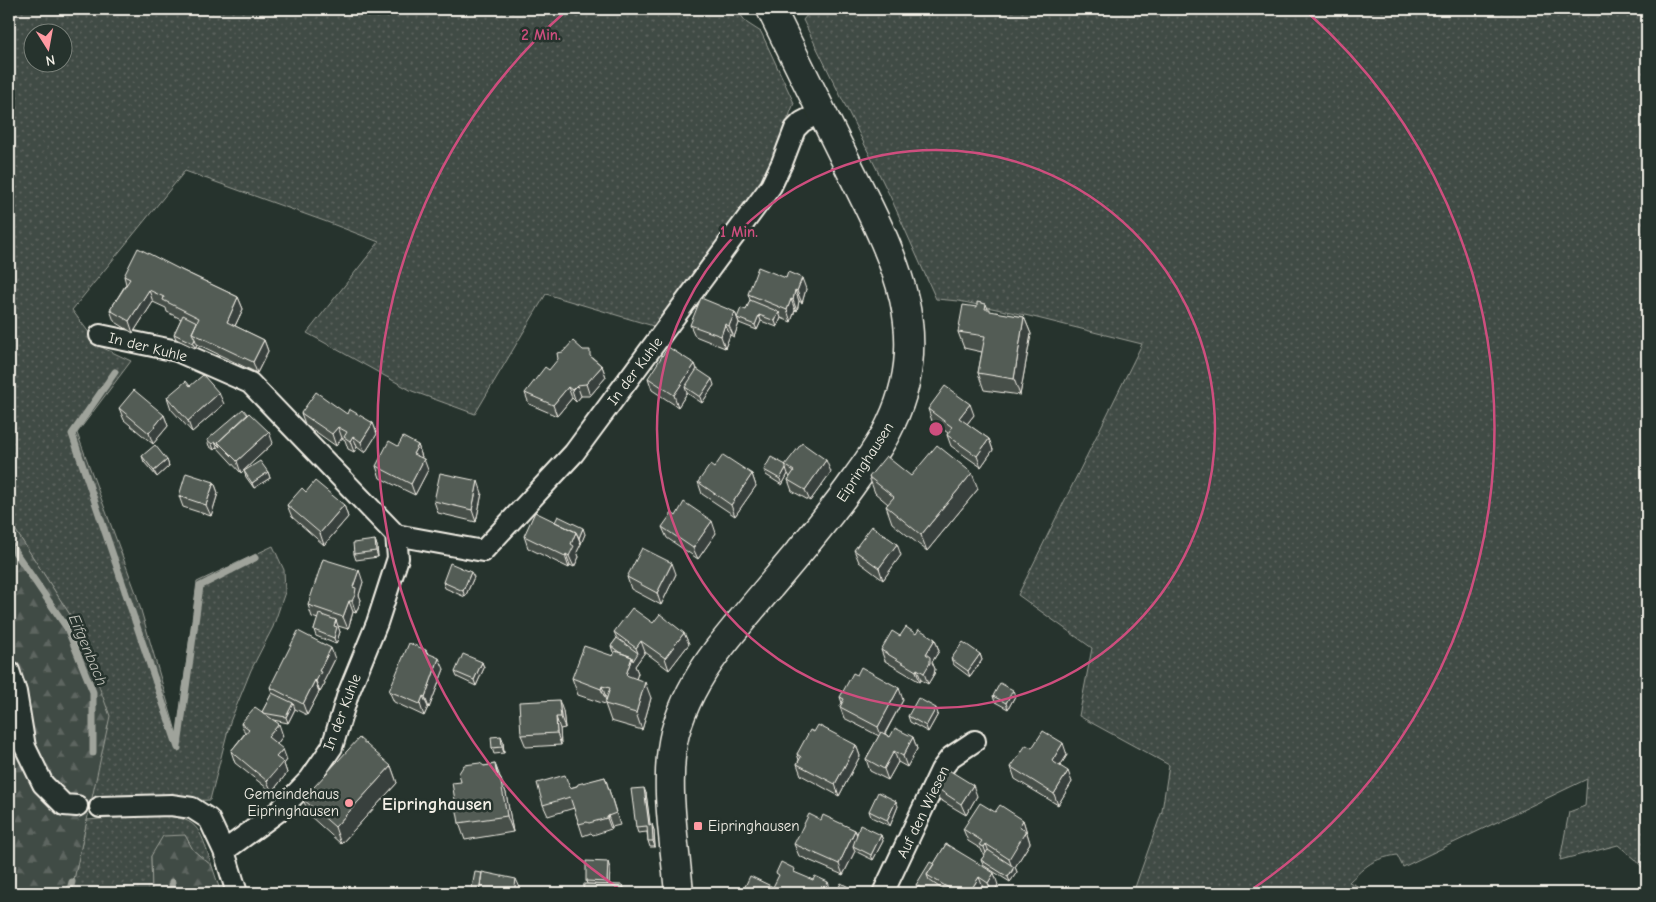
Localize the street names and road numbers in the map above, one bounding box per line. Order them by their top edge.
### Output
street label: In der Kuhle [107,329,190,366]
street label: In der Kuhle [604,333,667,409]
street label: Eipringhausen [833,419,897,505]
street label: In der Kuhle [319,671,365,753]
street label: Auf den Wiesen [893,763,953,861]

